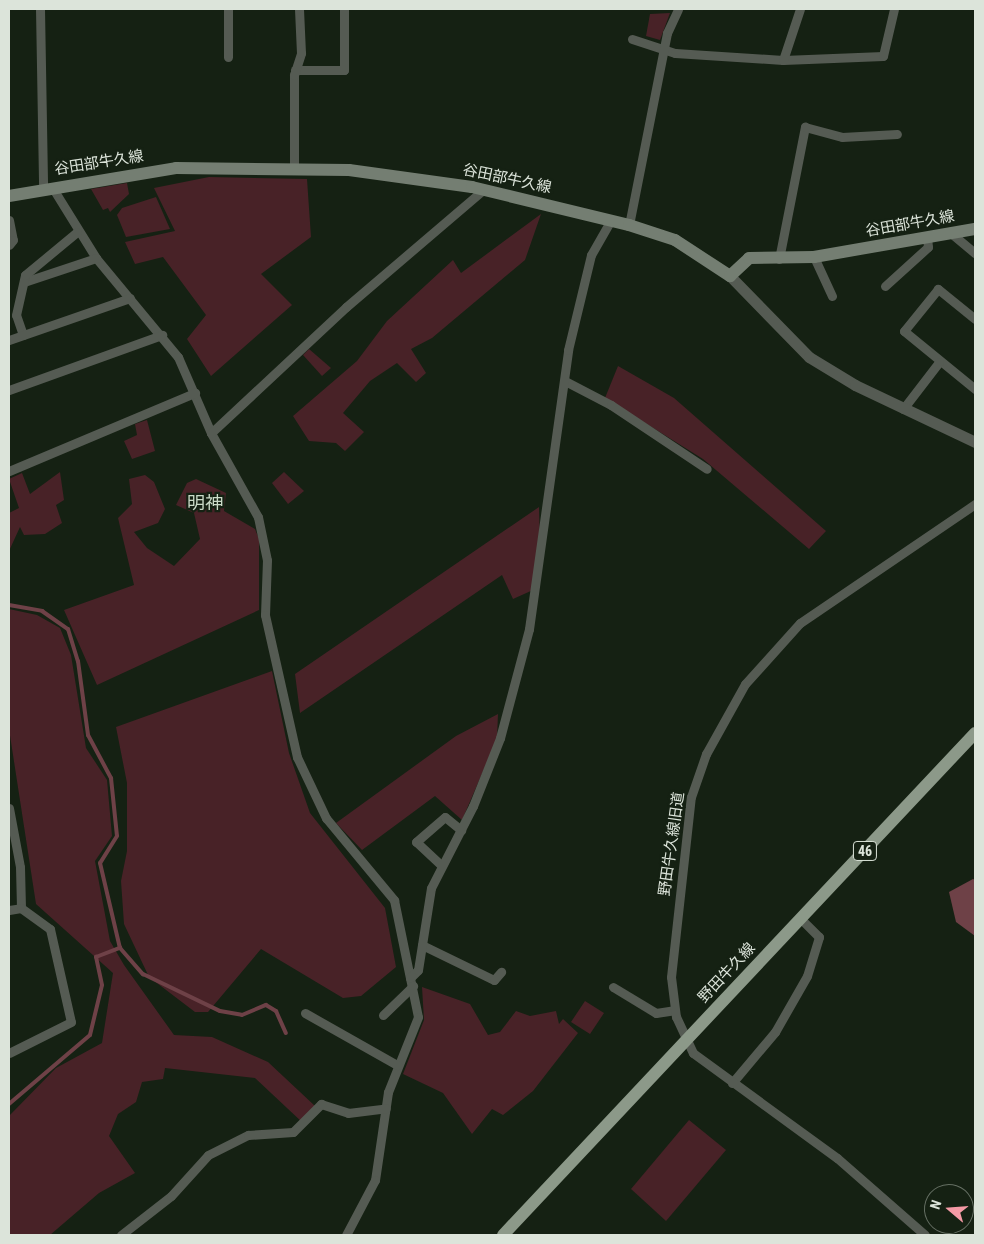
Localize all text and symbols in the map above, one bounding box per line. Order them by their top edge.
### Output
street label: 谷田部牛久線 [53,147,145,179]
street label: 谷田部牛久線 [461,161,553,197]
street label: 谷田部牛久線 [864,207,956,241]
district label: 明神 [187,492,223,514]
street label: 野田牛久線旧道 [656,791,688,897]
road number: 46 [852,839,878,862]
street label: 野田牛久線 [695,939,759,1007]
north arrow [924,1184,974,1234]
text: N [927,1198,945,1211]

